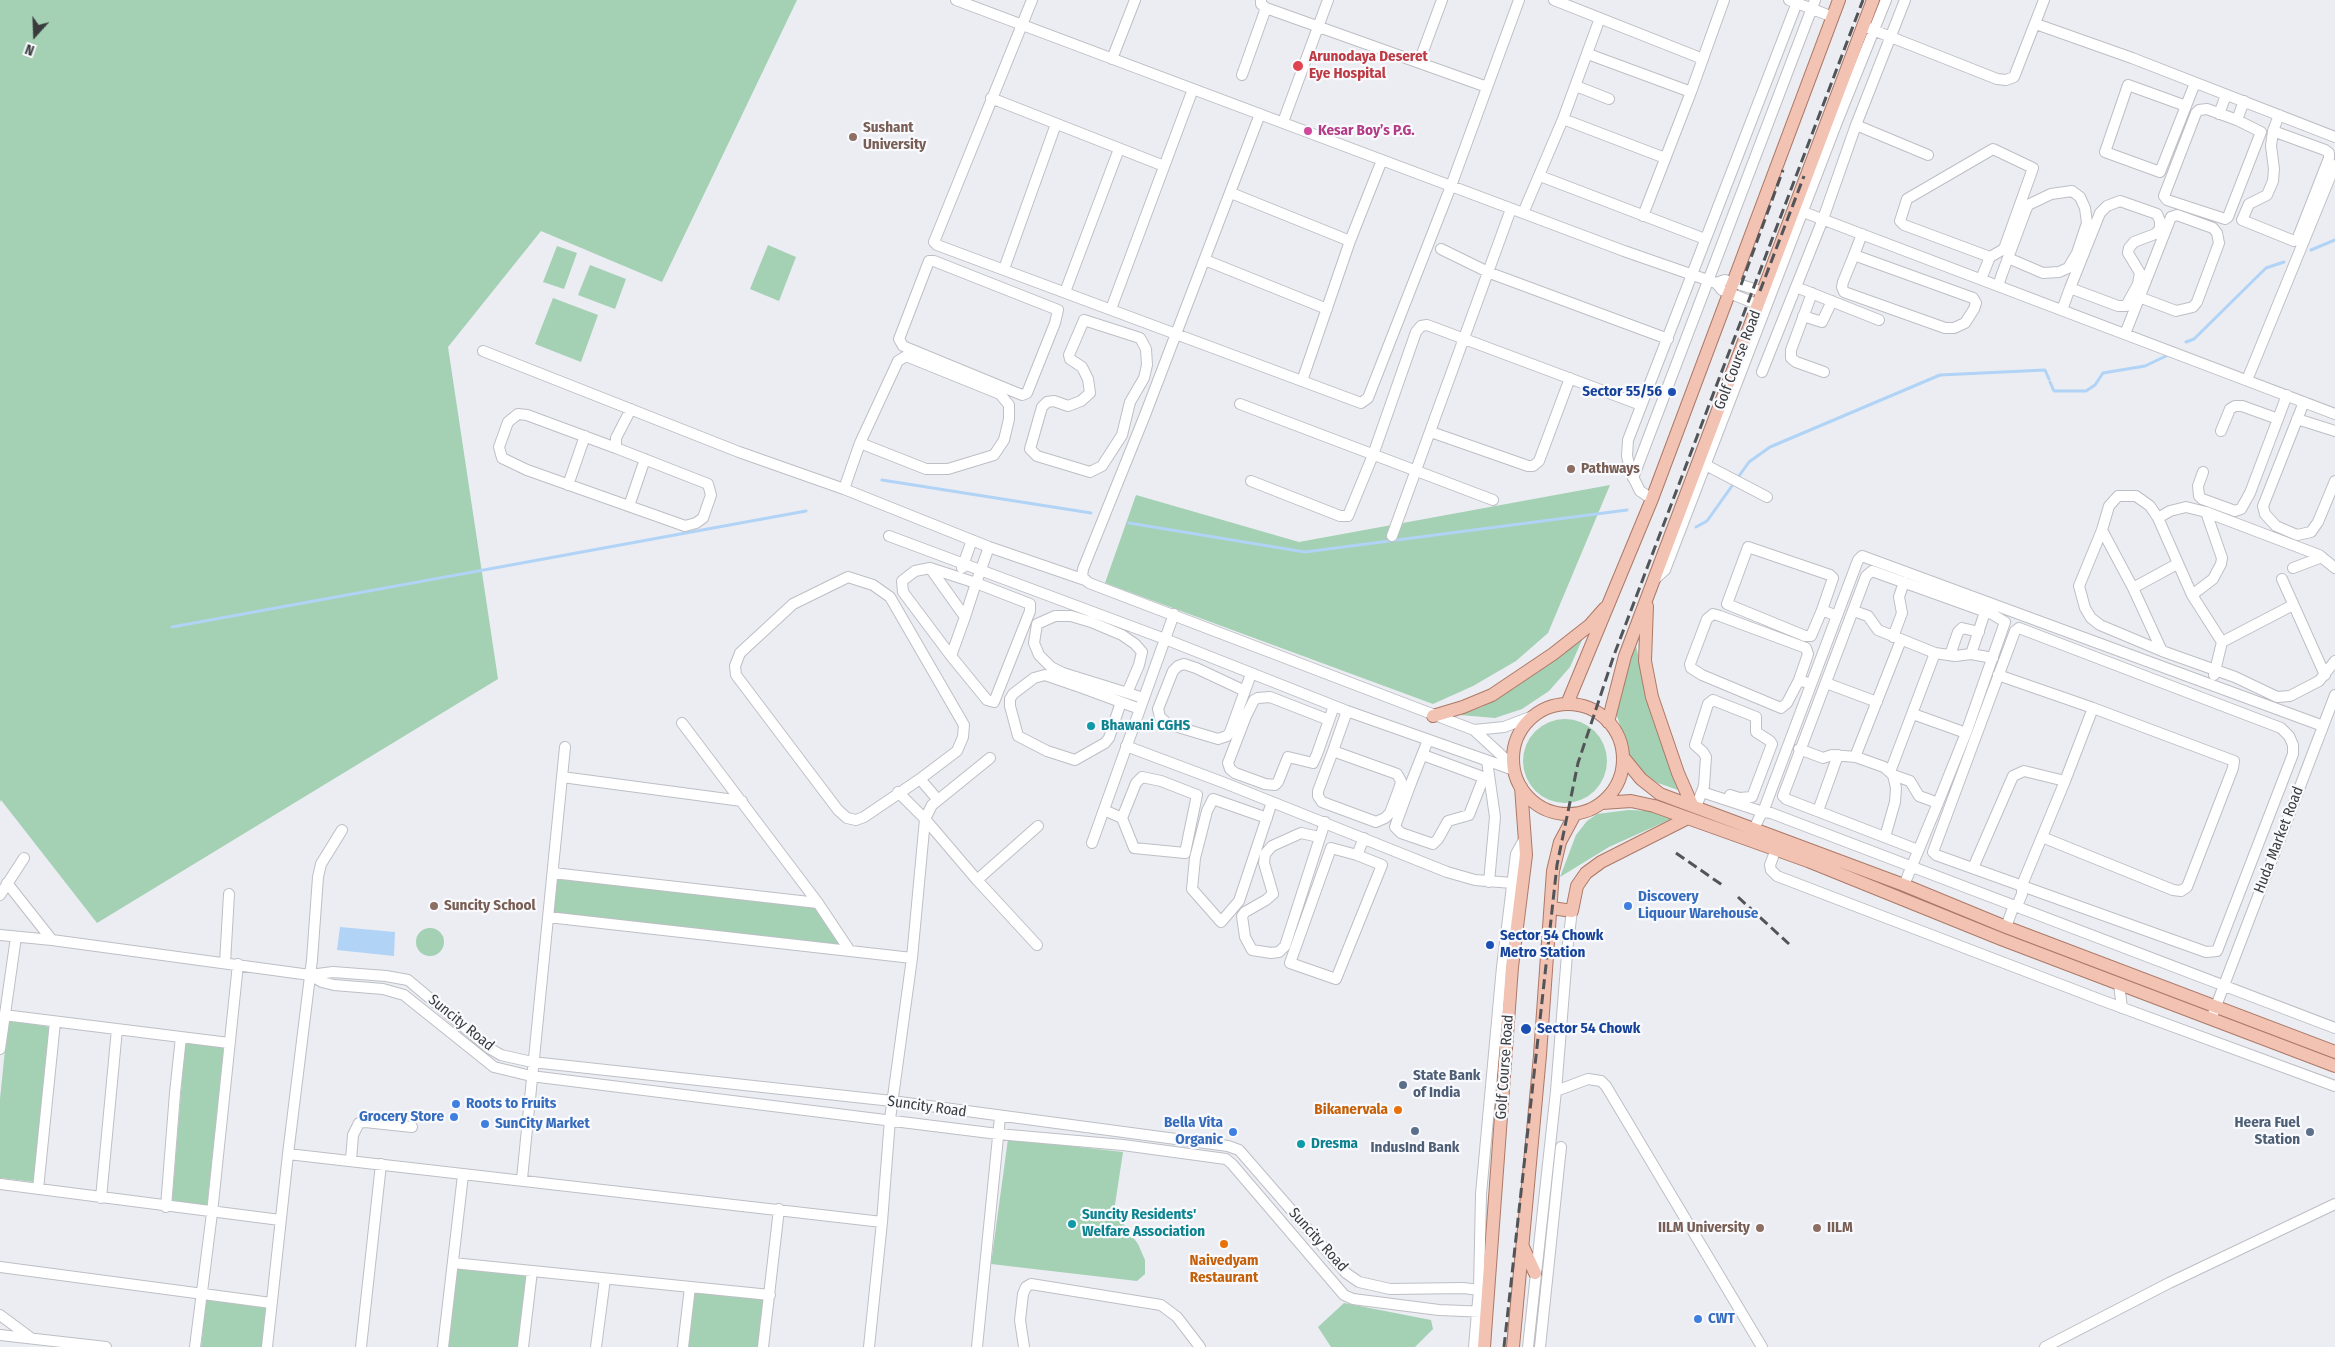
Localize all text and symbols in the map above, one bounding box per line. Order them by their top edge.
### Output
north arrow [10,10,60,60]
text: N [23,40,37,59]
place label: Arunodaya Deseret Eye Hospital [1309,48,1428,83]
marker: Arunodaya Deseret Eye Hospital [1291,59,1305,73]
place label: Sushant University [863,119,926,154]
place label: Kesar Boy’s P.G. [1318,122,1415,140]
marker: Kesar Boy’s P.G. [1302,125,1314,137]
marker: Sushant University [847,131,859,143]
street label: Golf Course Road [1711,308,1765,412]
place label: Sector 55/56 [1582,383,1662,401]
marker: Sector 55/56 [1666,386,1678,398]
place label: Pathways [1581,460,1640,478]
marker: Pathways [1565,463,1577,475]
place label: Bhawani CGHS [1101,717,1190,735]
marker: Bhawani CGHS [1085,720,1097,732]
street label: Huda Market Road [2250,784,2308,896]
place label: Discovery Liquour Warehouse [1638,888,1758,923]
place label: Suncity School [444,897,536,915]
marker: Suncity School [428,900,440,912]
marker: Discovery Liquour Warehouse [1622,900,1634,912]
place label: Sector 54 Chowk Metro Station [1500,927,1603,962]
marker: Sector 54 Chowk Metro Station [1484,939,1496,951]
street label: Suncity Road [424,991,498,1055]
street label: Golf Course Road [1492,1014,1518,1120]
place label: Sector 54 Chowk [1537,1020,1640,1038]
marker: Sector 54 Chowk [1519,1022,1533,1036]
place label: State Bank of India [1413,1067,1480,1102]
marker: State Bank of India [1397,1079,1409,1091]
street label: Suncity Road [886,1093,968,1121]
place label: Roots to Fruits [466,1095,556,1113]
marker: Roots to Fruits [450,1098,462,1110]
place label: Bikanervala [1314,1101,1388,1119]
marker: Bikanervala [1392,1104,1404,1116]
place label: Grocery Store [359,1108,444,1126]
marker: Grocery Store [448,1111,460,1123]
place label: Bella Vita Organic [1164,1114,1223,1149]
place label: Heera Fuel Station [2235,1114,2300,1149]
place label: SunCity Market [495,1115,590,1133]
marker: SunCity Market [479,1118,491,1130]
marker: IndusInd Bank [1409,1125,1421,1137]
marker: Bella Vita Organic [1227,1126,1239,1138]
marker: Heera Fuel Station [2304,1126,2316,1138]
place label: Dresma [1311,1135,1358,1153]
marker: Dresma [1295,1138,1307,1150]
place label: IndusInd Bank [1371,1139,1459,1157]
street label: Suncity Road [1285,1204,1351,1276]
place label: Suncity Residents' Welfare Association [1082,1206,1205,1241]
marker: Suncity Residents' Welfare Association [1066,1218,1078,1230]
place label: IILM University [1658,1219,1750,1237]
place label: IILM [1827,1219,1853,1237]
marker: IILM University [1754,1222,1766,1234]
marker: IILM [1811,1222,1823,1234]
marker: Naivedyam Restaurant [1218,1238,1230,1250]
place label: Naivedyam Restaurant [1190,1252,1258,1287]
place label: CWT [1708,1310,1735,1328]
marker: CWT [1692,1313,1704,1325]

